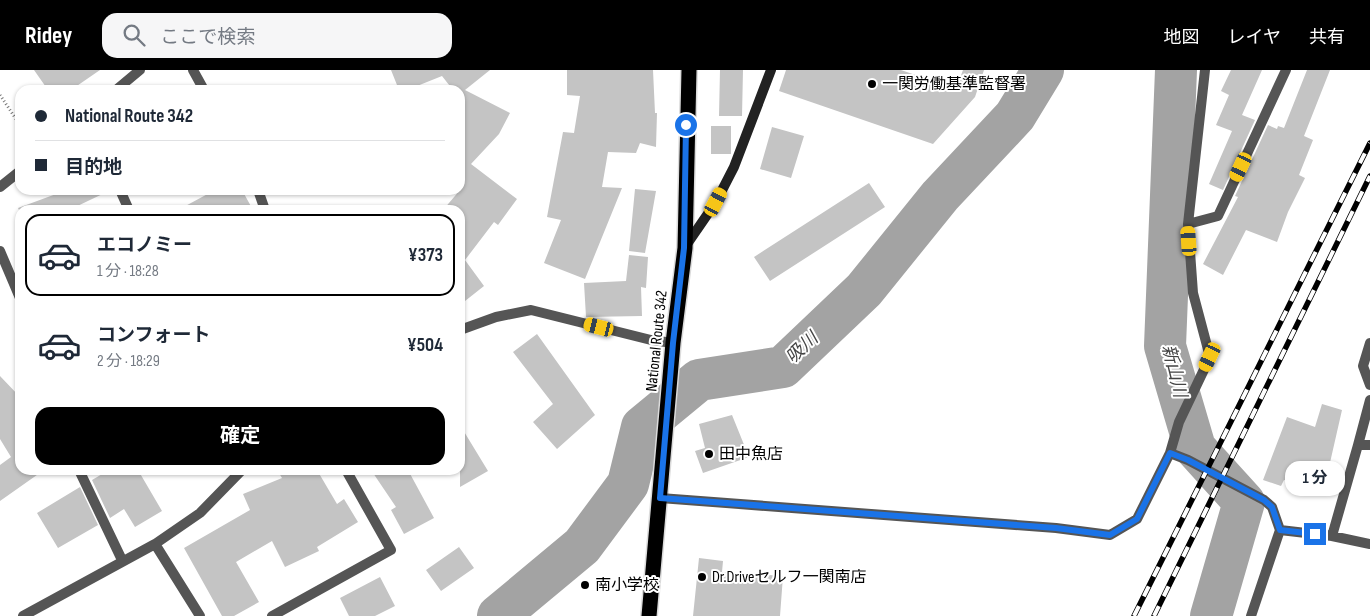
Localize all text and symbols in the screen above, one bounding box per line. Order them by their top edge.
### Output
search box [102,13,452,58]
text: Ridey [25,21,72,50]
icon: search [120,21,148,49]
text: ここで検索 [160,26,255,49]
text: 地図 [1164,27,1200,48]
text: レイヤ [1228,27,1281,48]
text: 共有 [1309,27,1345,48]
place label: 一関労働基準監督署 [882,75,1026,94]
marker: 一関労働基準監督署 [866,78,878,90]
text: National Route 342 [65,105,193,128]
route start [675,114,697,136]
car [1227,150,1254,184]
text: 目的地 [65,156,122,179]
car [702,185,729,219]
car [1180,226,1197,256]
icon: car [37,233,82,278]
text: エコノミー [97,234,192,257]
text: ¥373 [408,244,443,267]
text: 1 分 · 18:28 [97,262,159,281]
street label: National Route 342 [642,289,672,393]
car [582,316,615,338]
icon: car [37,323,82,368]
text: コンフォート [97,324,210,347]
water label: 吸川 [782,327,824,368]
text: ¥504 [407,334,443,357]
car [1196,340,1223,374]
water label: 新山川 [1157,342,1191,402]
text: 2 分 · 18:29 [97,352,160,371]
button: 確定 [35,407,445,465]
place label: 田中魚店 [719,444,783,464]
marker: 田中魚店 [703,448,715,460]
callout: 1 分 [1285,462,1345,496]
text: 1 分 [1303,469,1327,488]
route end [1304,523,1326,545]
place label: Dr.Driveセルフ一関南店 [712,568,867,587]
marker: Dr.Driveセルフ一関南店 [696,571,708,583]
place label: 南小学校 [595,576,659,595]
marker: 南小学校 [579,579,591,591]

